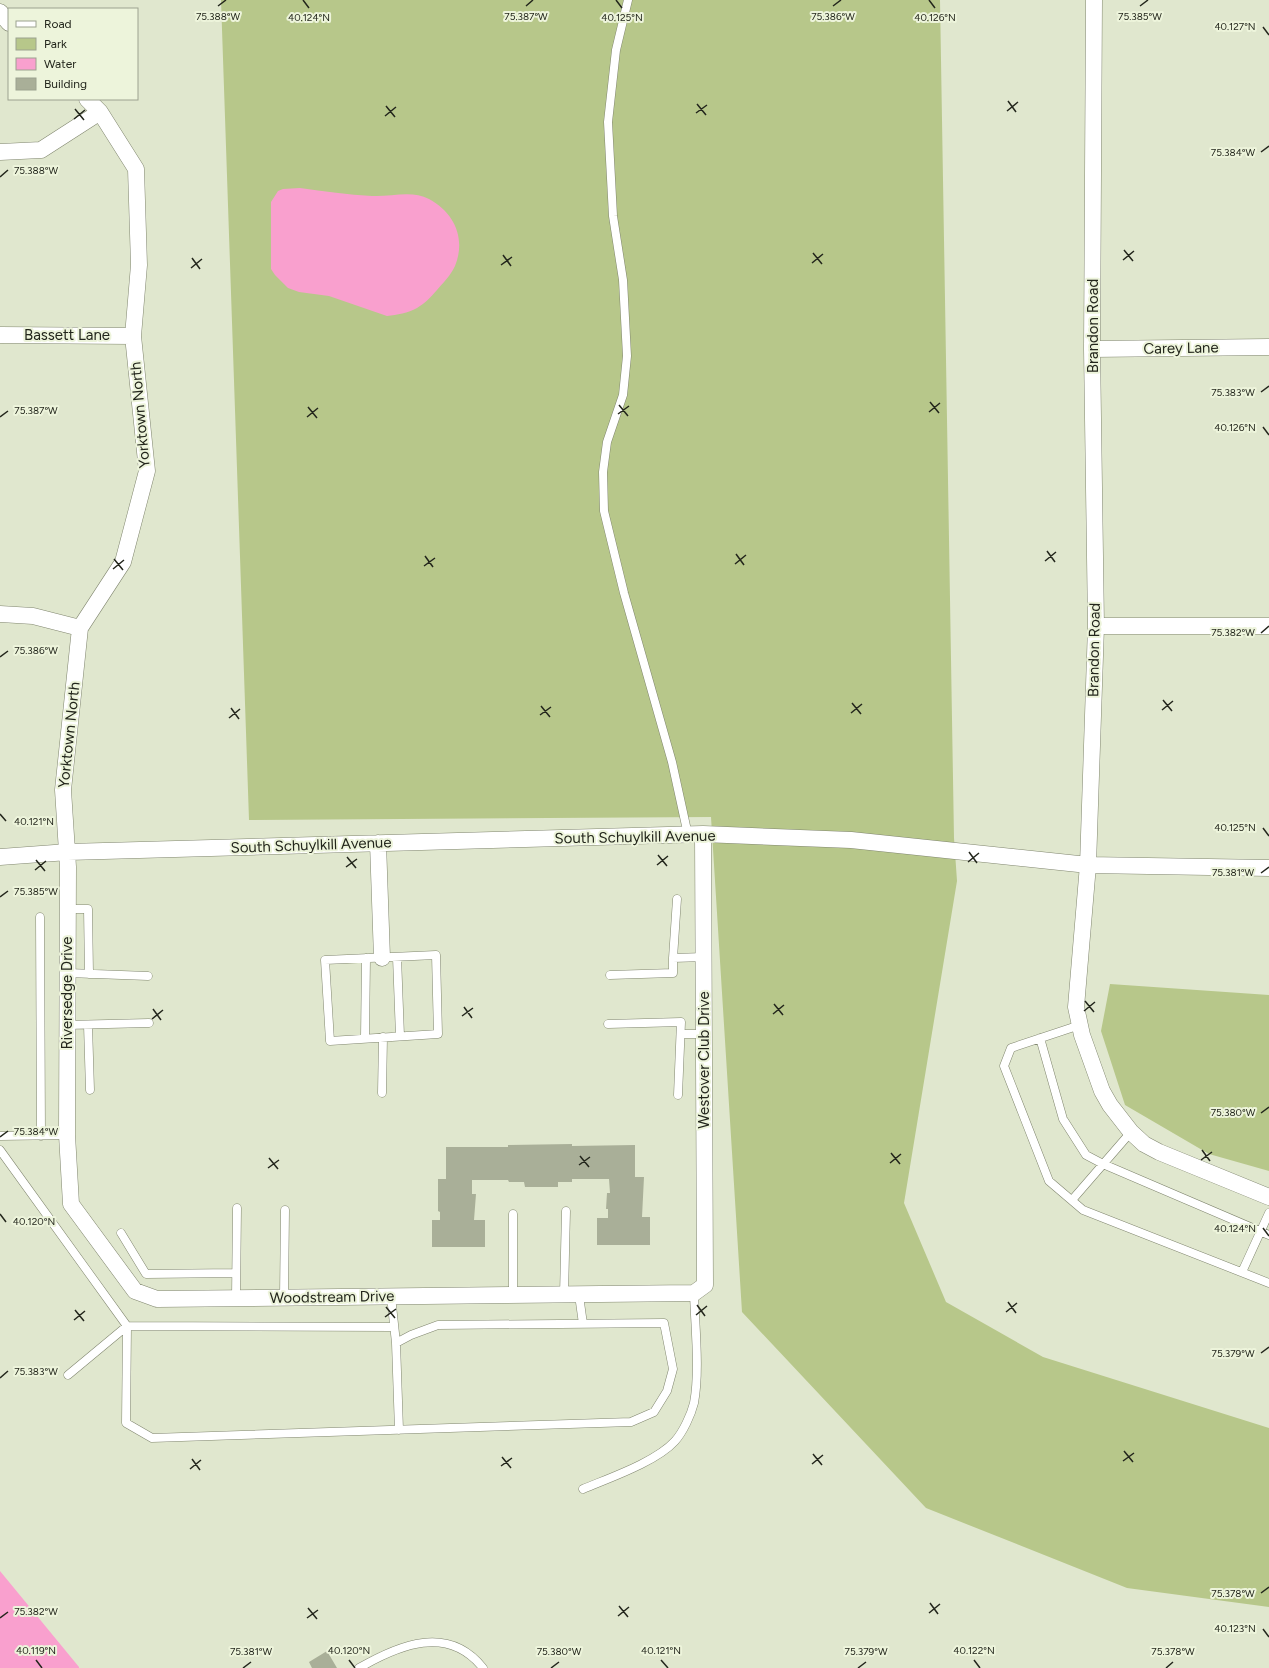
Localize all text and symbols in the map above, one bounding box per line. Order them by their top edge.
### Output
legend [8,8,138,100]
text: 75.388°W [196,10,241,23]
text: 75.387°W [504,10,548,23]
text: 75.386°W [811,10,855,23]
text: 75.385°W [1118,10,1162,23]
text: 40.124°N [288,11,330,24]
text: 40.125°N [601,11,643,24]
text: 40.126°N [914,11,956,24]
text: Road [44,17,72,31]
text: 40.127°N [1214,20,1256,33]
text: Park [44,37,67,51]
text: Water [44,57,76,71]
text: Building [44,77,87,91]
text: 75.384°W [1211,146,1256,159]
text: 75.388°W [14,164,59,177]
street label: Brandon Road [1084,279,1102,373]
street label: Bassett Lane [24,326,110,344]
street label: Carey Lane [1143,338,1219,358]
street label: Yorktown North [126,361,154,469]
text: 75.383°W [1211,386,1255,399]
text: 75.387°W [14,404,58,417]
text: 40.126°N [1214,421,1256,434]
street label: Brandon Road [1084,603,1104,697]
text: 75.382°W [1211,626,1255,639]
text: 75.386°W [14,644,58,657]
street label: Yorktown North [54,681,84,789]
text: 40.121°N [14,815,54,828]
text: 40.125°N [1214,821,1256,834]
street label: South Schuylkill Avenue [554,827,716,847]
street label: South Schuylkill Avenue [230,833,392,857]
text: 75.381°W [1212,866,1254,879]
text: 75.385°W [14,885,58,898]
street label: Riversedge Drive [58,936,76,1050]
street label: Westover Club Drive [695,991,713,1129]
text: 75.380°W [1211,1106,1256,1119]
text: 75.384°W [14,1125,59,1138]
text: 40.120°N [13,1215,55,1228]
text: 40.124°N [1214,1222,1256,1235]
street label: Woodstream Drive [269,1287,395,1307]
text: 75.379°W [1212,1347,1255,1360]
text: 75.383°W [14,1365,58,1378]
text: 75.378°W [1211,1587,1255,1600]
text: 75.382°W [14,1605,58,1618]
text: 40.123°N [1214,1622,1256,1635]
text: 40.119°N [16,1644,56,1657]
text: 40.120°N [328,1644,370,1657]
text: 40.121°N [641,1644,681,1657]
text: 40.122°N [953,1644,995,1657]
text: 75.381°W [230,1645,272,1658]
text: 75.380°W [537,1645,582,1658]
text: 75.379°W [845,1645,888,1658]
text: 75.378°W [1151,1645,1195,1658]

